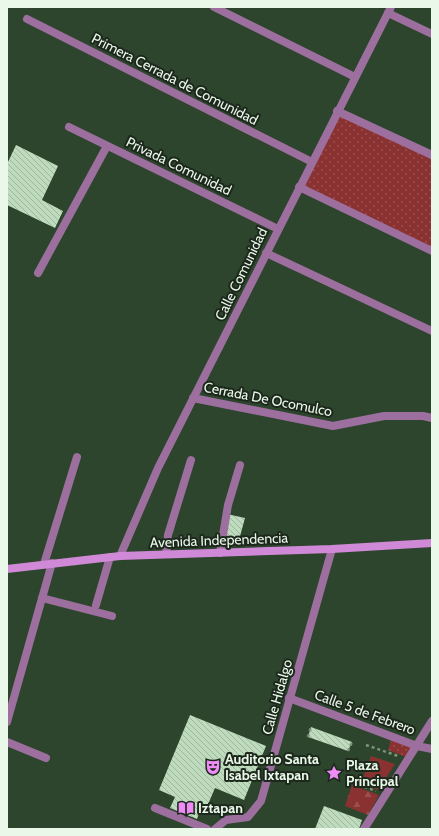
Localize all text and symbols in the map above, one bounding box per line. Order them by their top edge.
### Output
street label: Primera Cerrada de Comunidad [89,29,261,129]
street label: Privada Comunidad [123,133,235,199]
street label: Calle Comunidad [211,225,271,323]
street label: Cerrada De Ocomulco [202,378,334,420]
street label: Avenida Independencia [150,529,289,551]
street label: Calle Hidalgo [258,657,296,737]
street label: Calle 5 de Febrero [312,685,418,739]
place label: Auditorio Santa Isabel Ixtapan [225,750,319,784]
place label: Plaza Principal [346,756,399,790]
theatre icon: Auditorio Santa Isabel Ixtapan [204,758,222,776]
place icon: Plaza Principal [325,764,343,782]
library icon: Iztapan [177,799,195,817]
place label: Iztapan [198,799,243,817]

